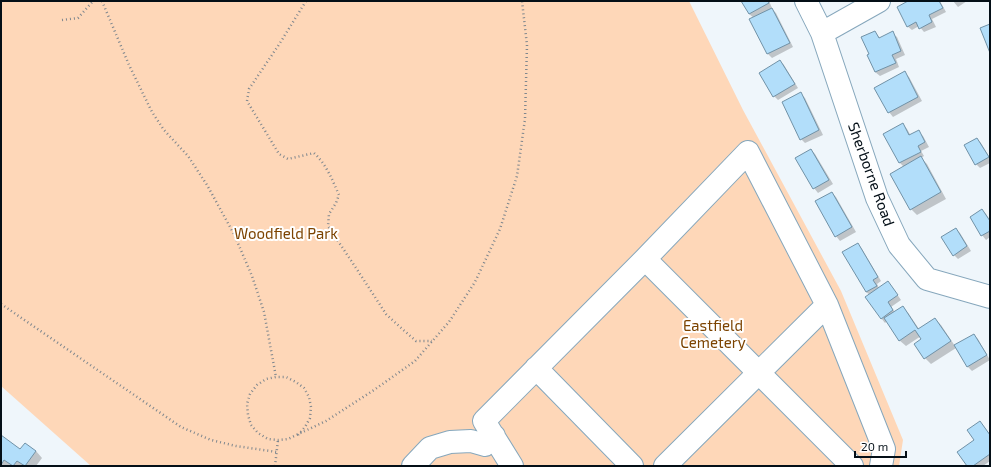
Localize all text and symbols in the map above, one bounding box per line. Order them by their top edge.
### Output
street label: Sherborne Road [845,120,899,228]
park label: Woodfield Park [234,224,338,242]
park label: Eastfield Cemetery [680,316,746,351]
scale bar [855,433,906,459]
text: 20 m [861,439,888,453]

